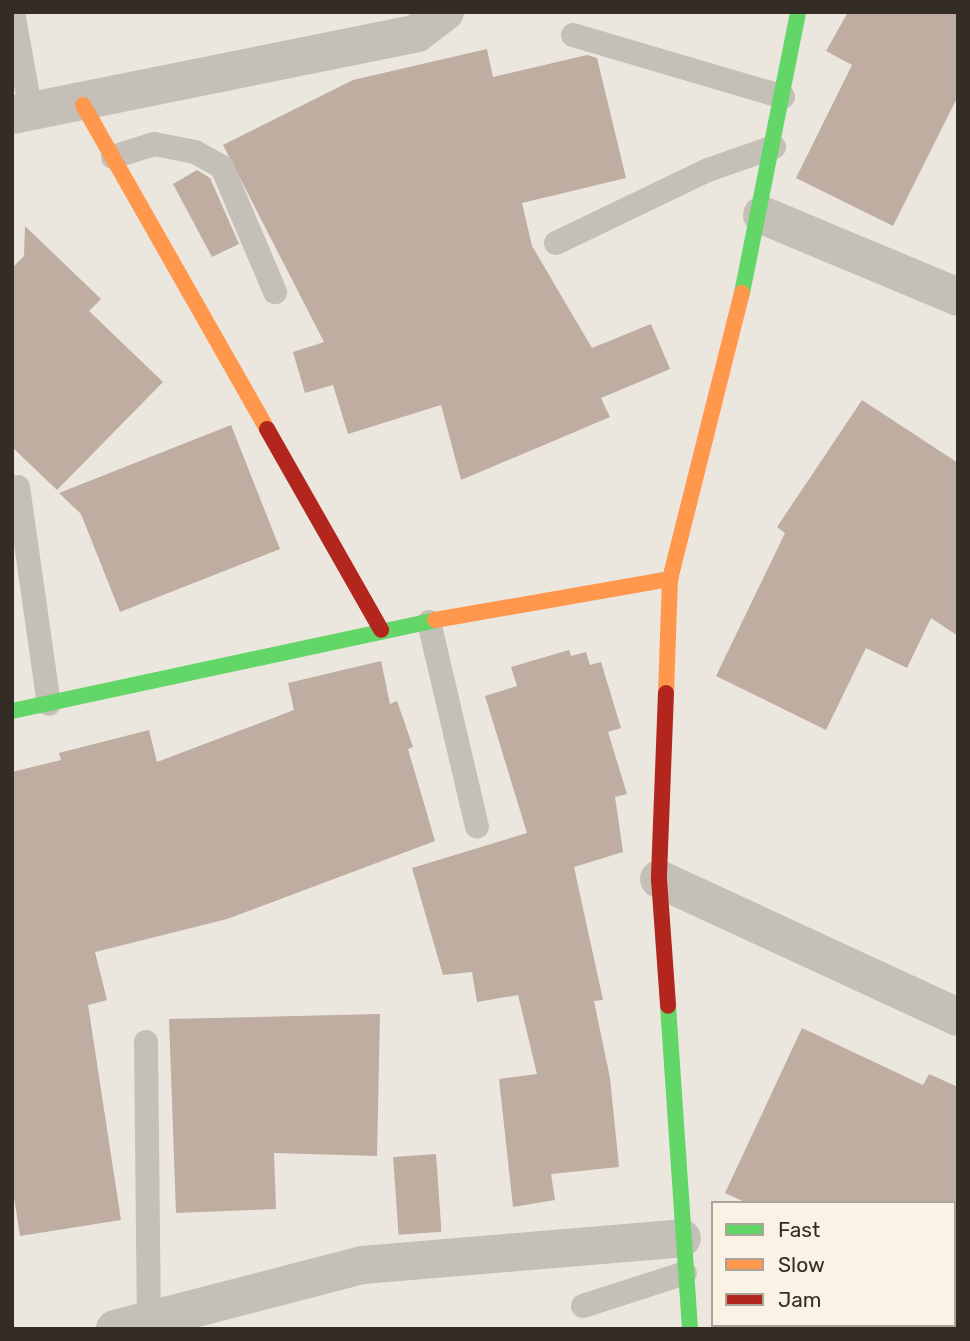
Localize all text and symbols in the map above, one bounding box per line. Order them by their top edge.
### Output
legend [711,1201,956,1327]
text: Fast [778,1217,820,1242]
text: Slow [778,1252,825,1277]
text: Jam [778,1287,822,1312]

